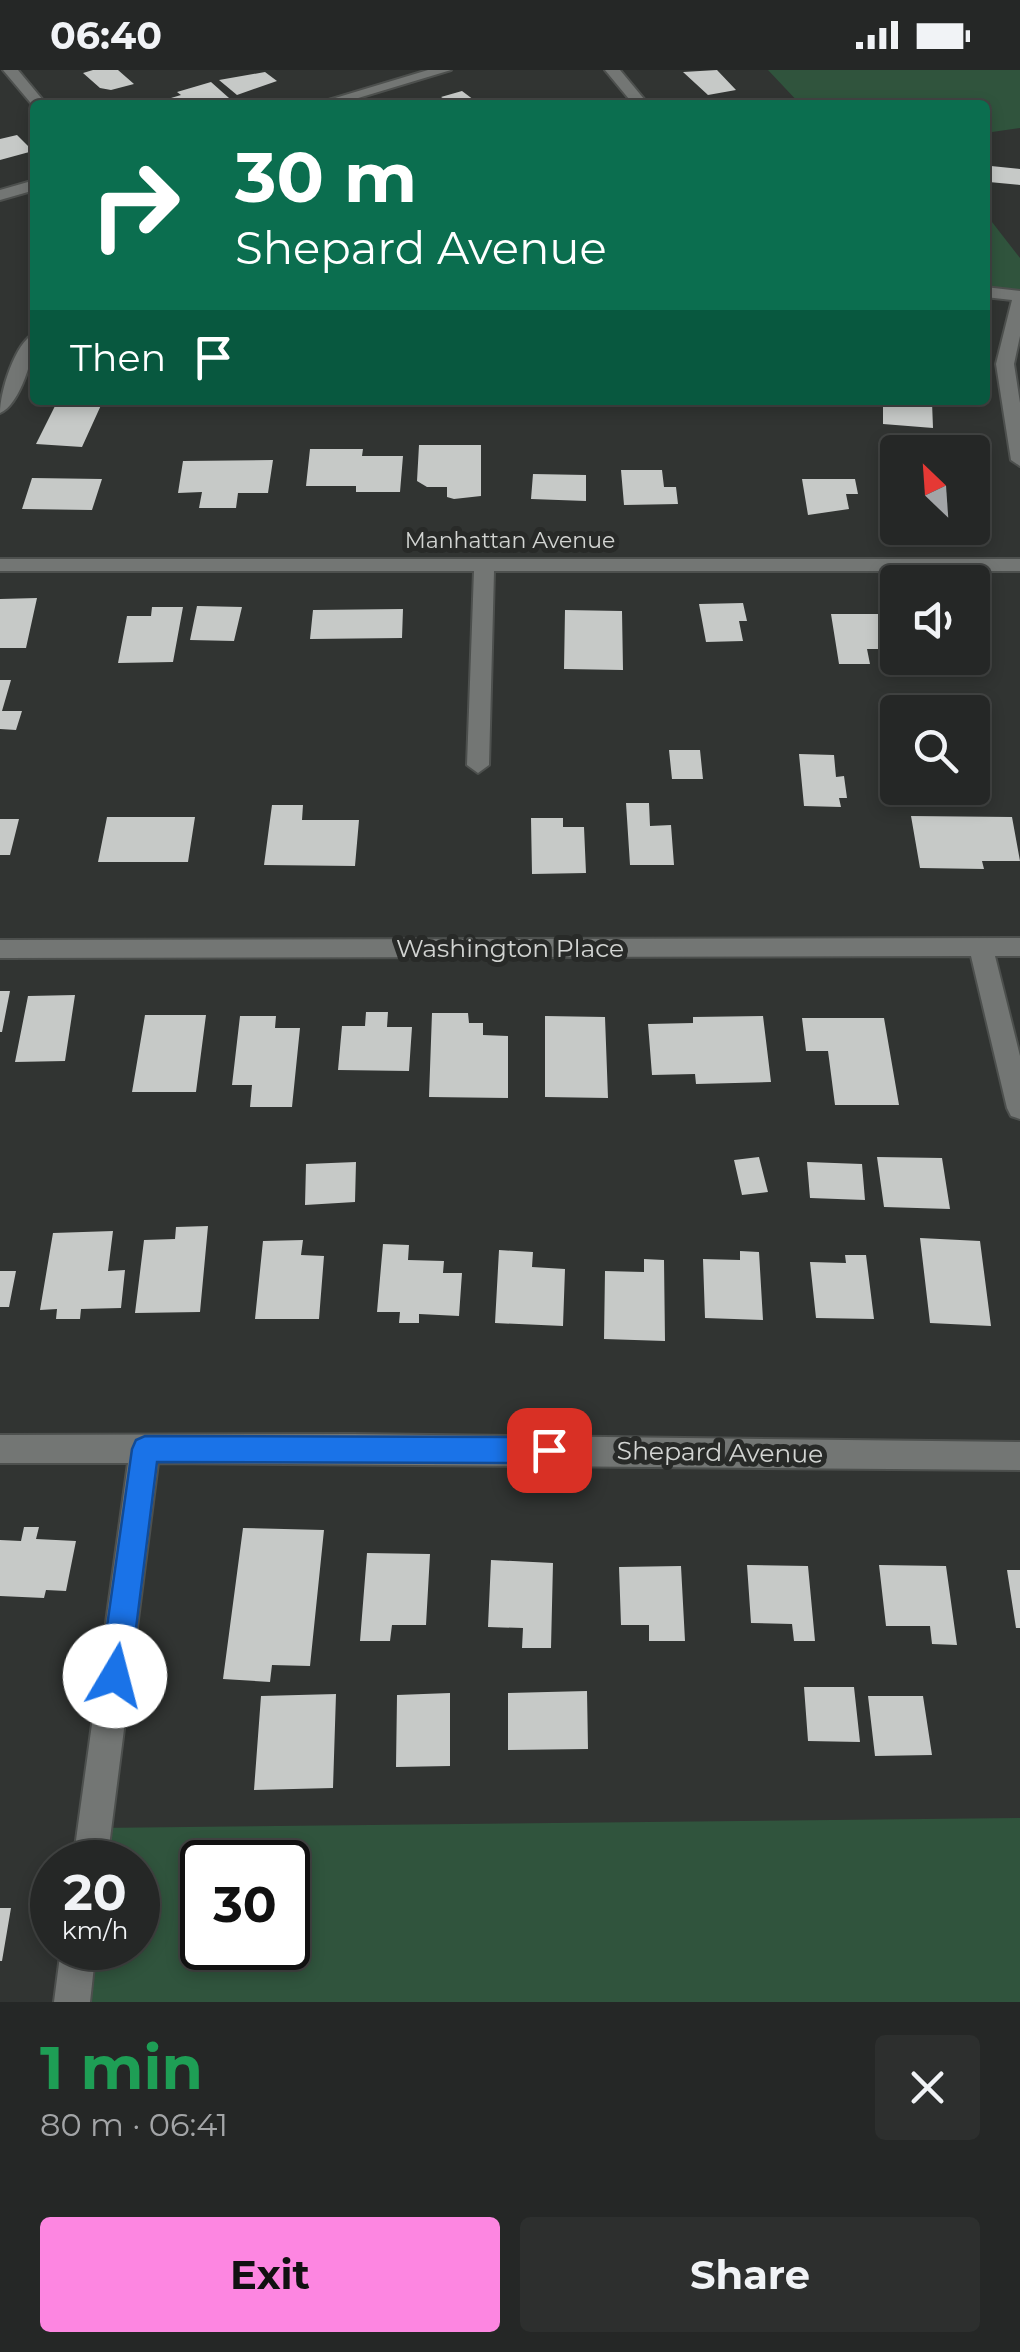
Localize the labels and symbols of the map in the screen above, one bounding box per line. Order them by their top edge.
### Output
north arrow [880,435,990,545]
street label: Manhattan Avenue [405,527,615,554]
street label: Washington Place [396,933,624,963]
pin [507,1408,592,1493]
street label: Shepard Avenue [616,1435,824,1469]
position arrow [63,1624,167,1728]
speed limit sign: 30 [180,1840,310,1970]

